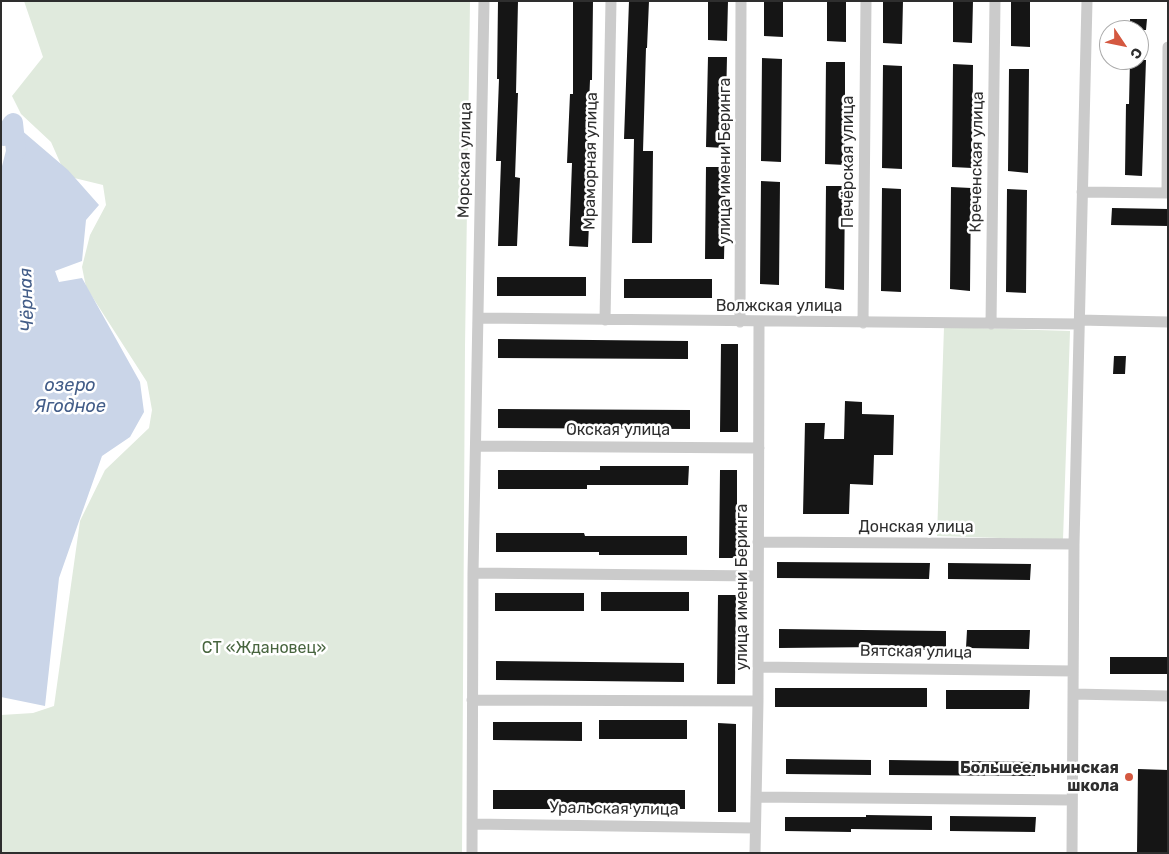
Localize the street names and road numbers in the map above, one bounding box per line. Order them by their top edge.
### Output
street label: улица имени Беринга [715,78,735,244]
street label: Креченская улица [966,91,988,233]
street label: Мраморная улица [580,92,602,230]
street label: Печёрская улица [838,96,858,228]
street label: Морская улица [454,102,476,218]
street label: Волжская улица [716,296,842,316]
street label: Окская улица [566,420,670,440]
street label: улица имени Беринга [732,504,752,670]
street label: Донская улица [858,517,974,537]
street label: Вятская улица [860,641,972,663]
street label: Уральская улица [549,798,679,820]

